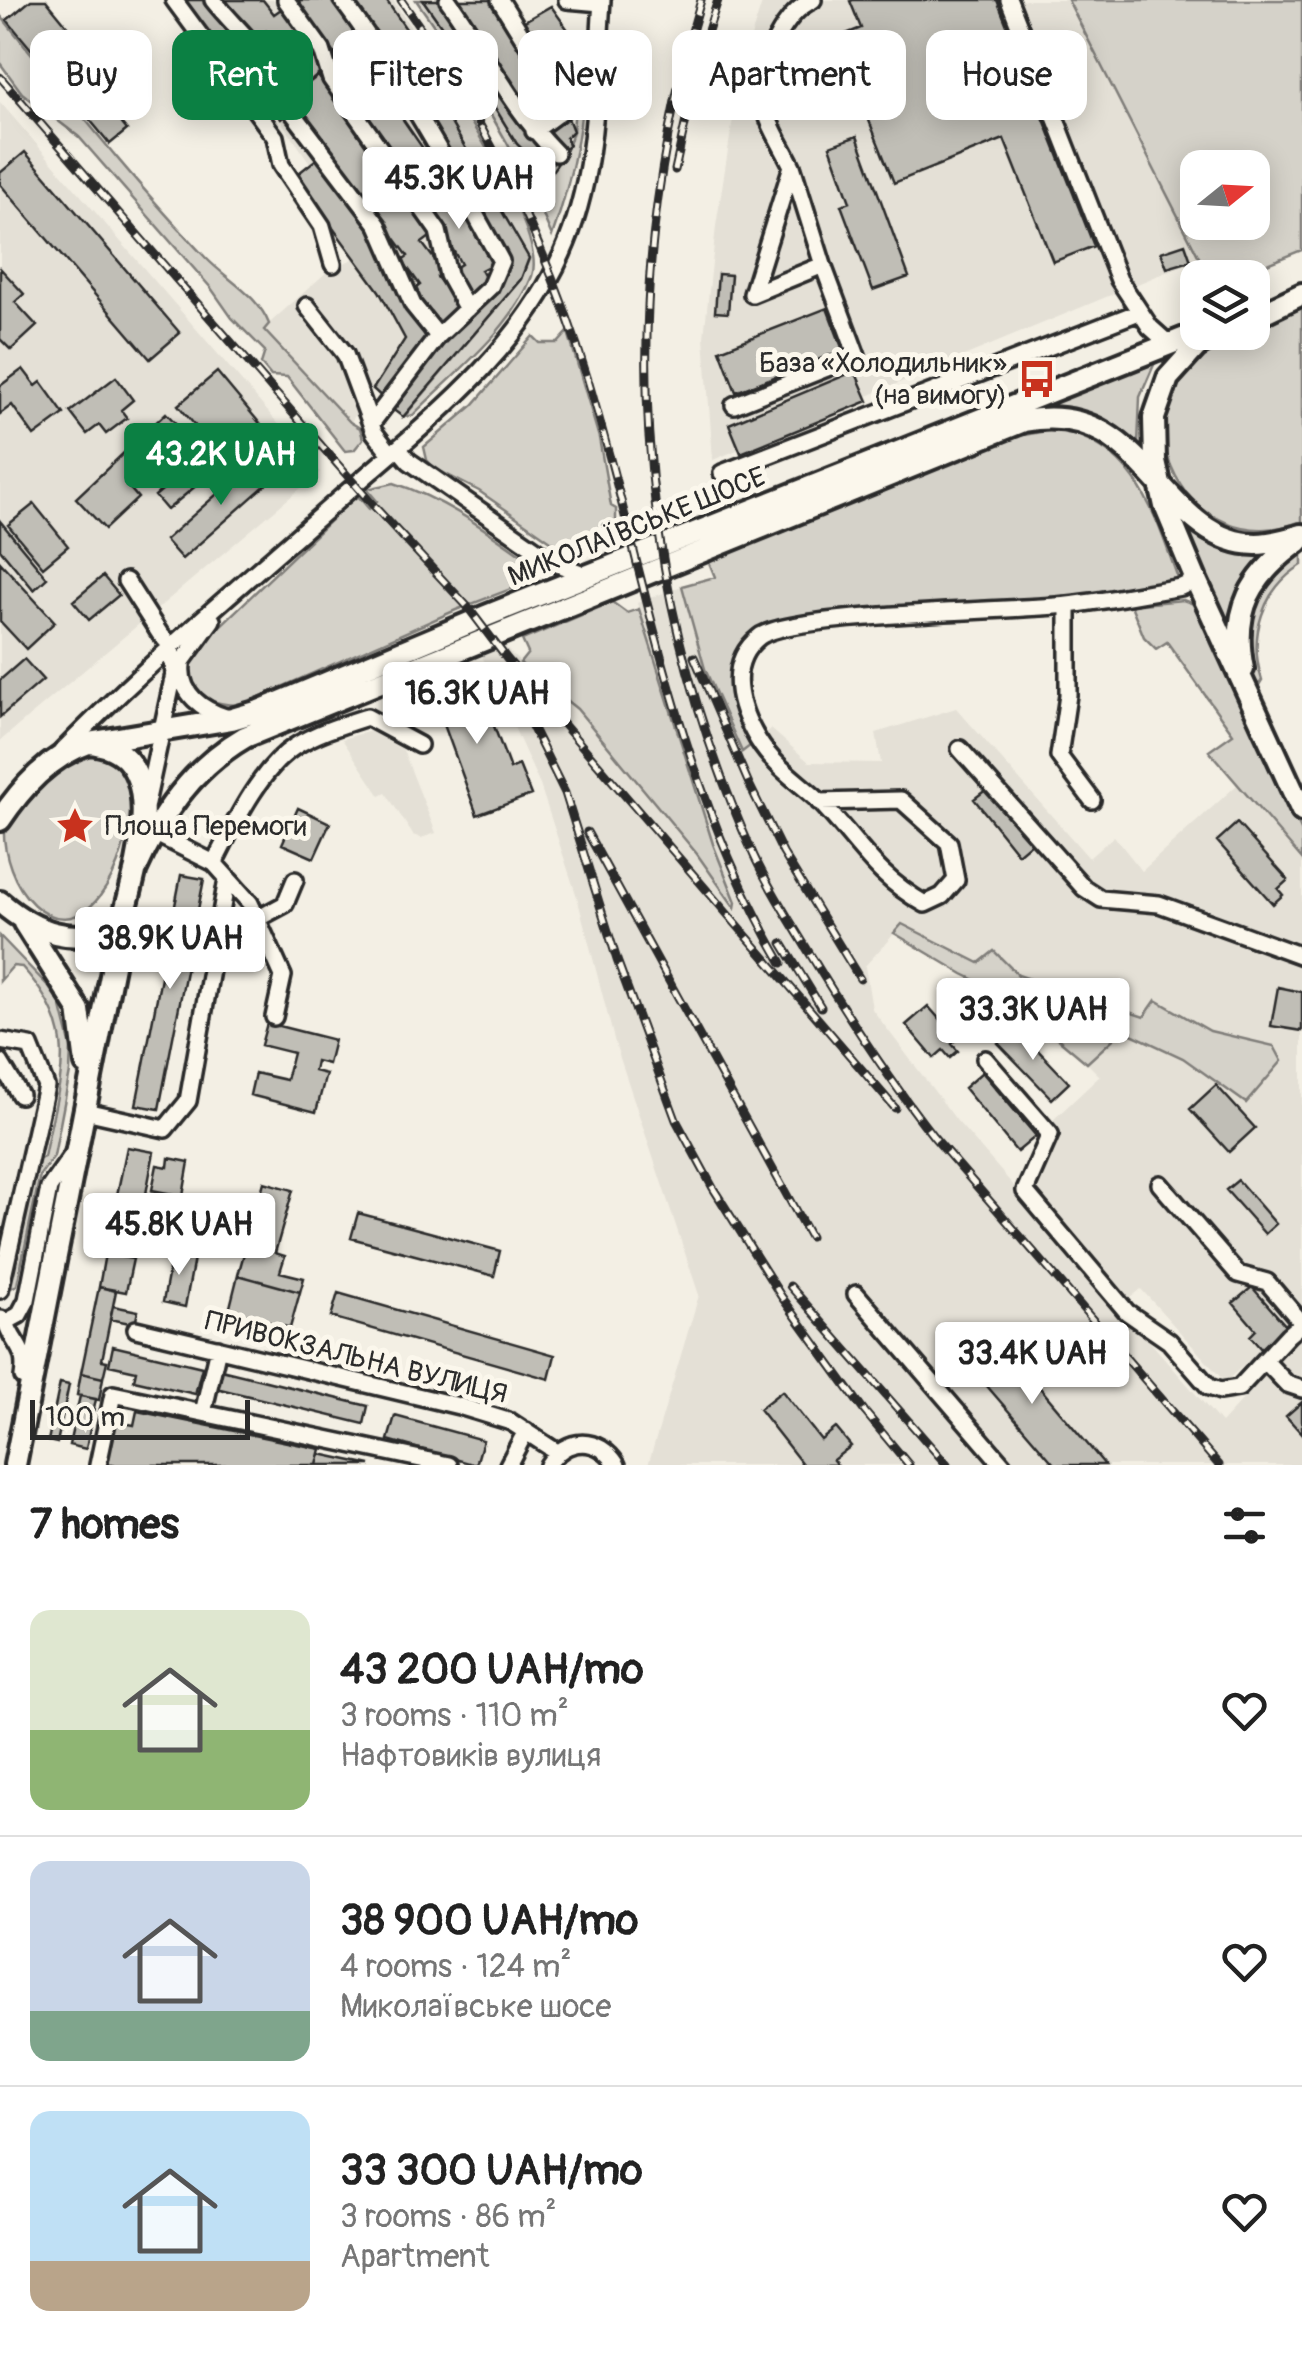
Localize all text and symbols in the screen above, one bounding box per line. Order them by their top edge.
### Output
chip: Buy [30,30,152,120]
chip: Rent [172,30,313,120]
chip: Filters [333,30,498,120]
chip: New [518,30,652,120]
chip: Apartment [672,30,906,120]
chip: House [926,30,1087,120]
pin: 45.3K UAH [345,147,573,232]
north arrow [1180,150,1270,240]
map controls [1180,150,1270,350]
text: 45.3K UAH [384,159,534,199]
button: layers [1180,260,1270,350]
place label: База «Холодильник» (на вимогу) [759,346,1007,413]
bus stop icon: База «Холодильник» (на вимогу) [1016,358,1058,400]
pin: 43.2K UAH [107,423,335,508]
text: 43.2K UAH [146,435,296,475]
street label: МИКОЛАЇВСЬКЕ ШОСЕ [503,459,771,595]
pin: 16.3K UAH [363,662,591,747]
text: 16.3K UAH [405,674,549,714]
place icon: Площа Перемоги [54,805,96,847]
place label: Площа Перемоги [105,809,306,844]
pin: 38.9K UAH [56,907,284,992]
text: 38.9K UAH [97,919,243,959]
pin: 33.3K UAH [919,978,1147,1063]
text: 33.3K UAH [958,990,1108,1030]
pin: 45.8K UAH [65,1193,293,1278]
text: 45.8K UAH [105,1205,253,1245]
street label: ПРИВОКЗАЛЬНА ВУЛИЦЯ [201,1304,511,1412]
pin: 33.4K UAH [918,1322,1146,1407]
text: 33.4K UAH [957,1334,1107,1374]
scale bar [30,1395,250,1440]
text: 100 m [45,1400,125,1435]
icon: filters [1217,1498,1272,1553]
text: 7 homes [30,1499,179,1551]
text: 43 200 UAH/mo [340,1644,643,1696]
icon: home [110,1650,230,1770]
icon: heart [1217,1683,1272,1738]
text: 3 rooms · 110 m² [340,1696,569,1736]
text: Нафтовиків вулиця [340,1736,601,1776]
text: 38 900 UAH/mo [340,1895,638,1947]
icon: home [110,1901,230,2021]
icon: heart [1217,1934,1272,1989]
text: 4 rooms · 124 m² [340,1947,571,1987]
text: Миколаївське шосе [340,1987,611,2027]
text: 33 300 UAH/mo [340,2145,643,2197]
icon: home [110,2151,230,2271]
icon: heart [1217,2184,1272,2239]
text: 3 rooms · 86 m² [340,2197,557,2237]
text: Apartment [340,2237,489,2277]

